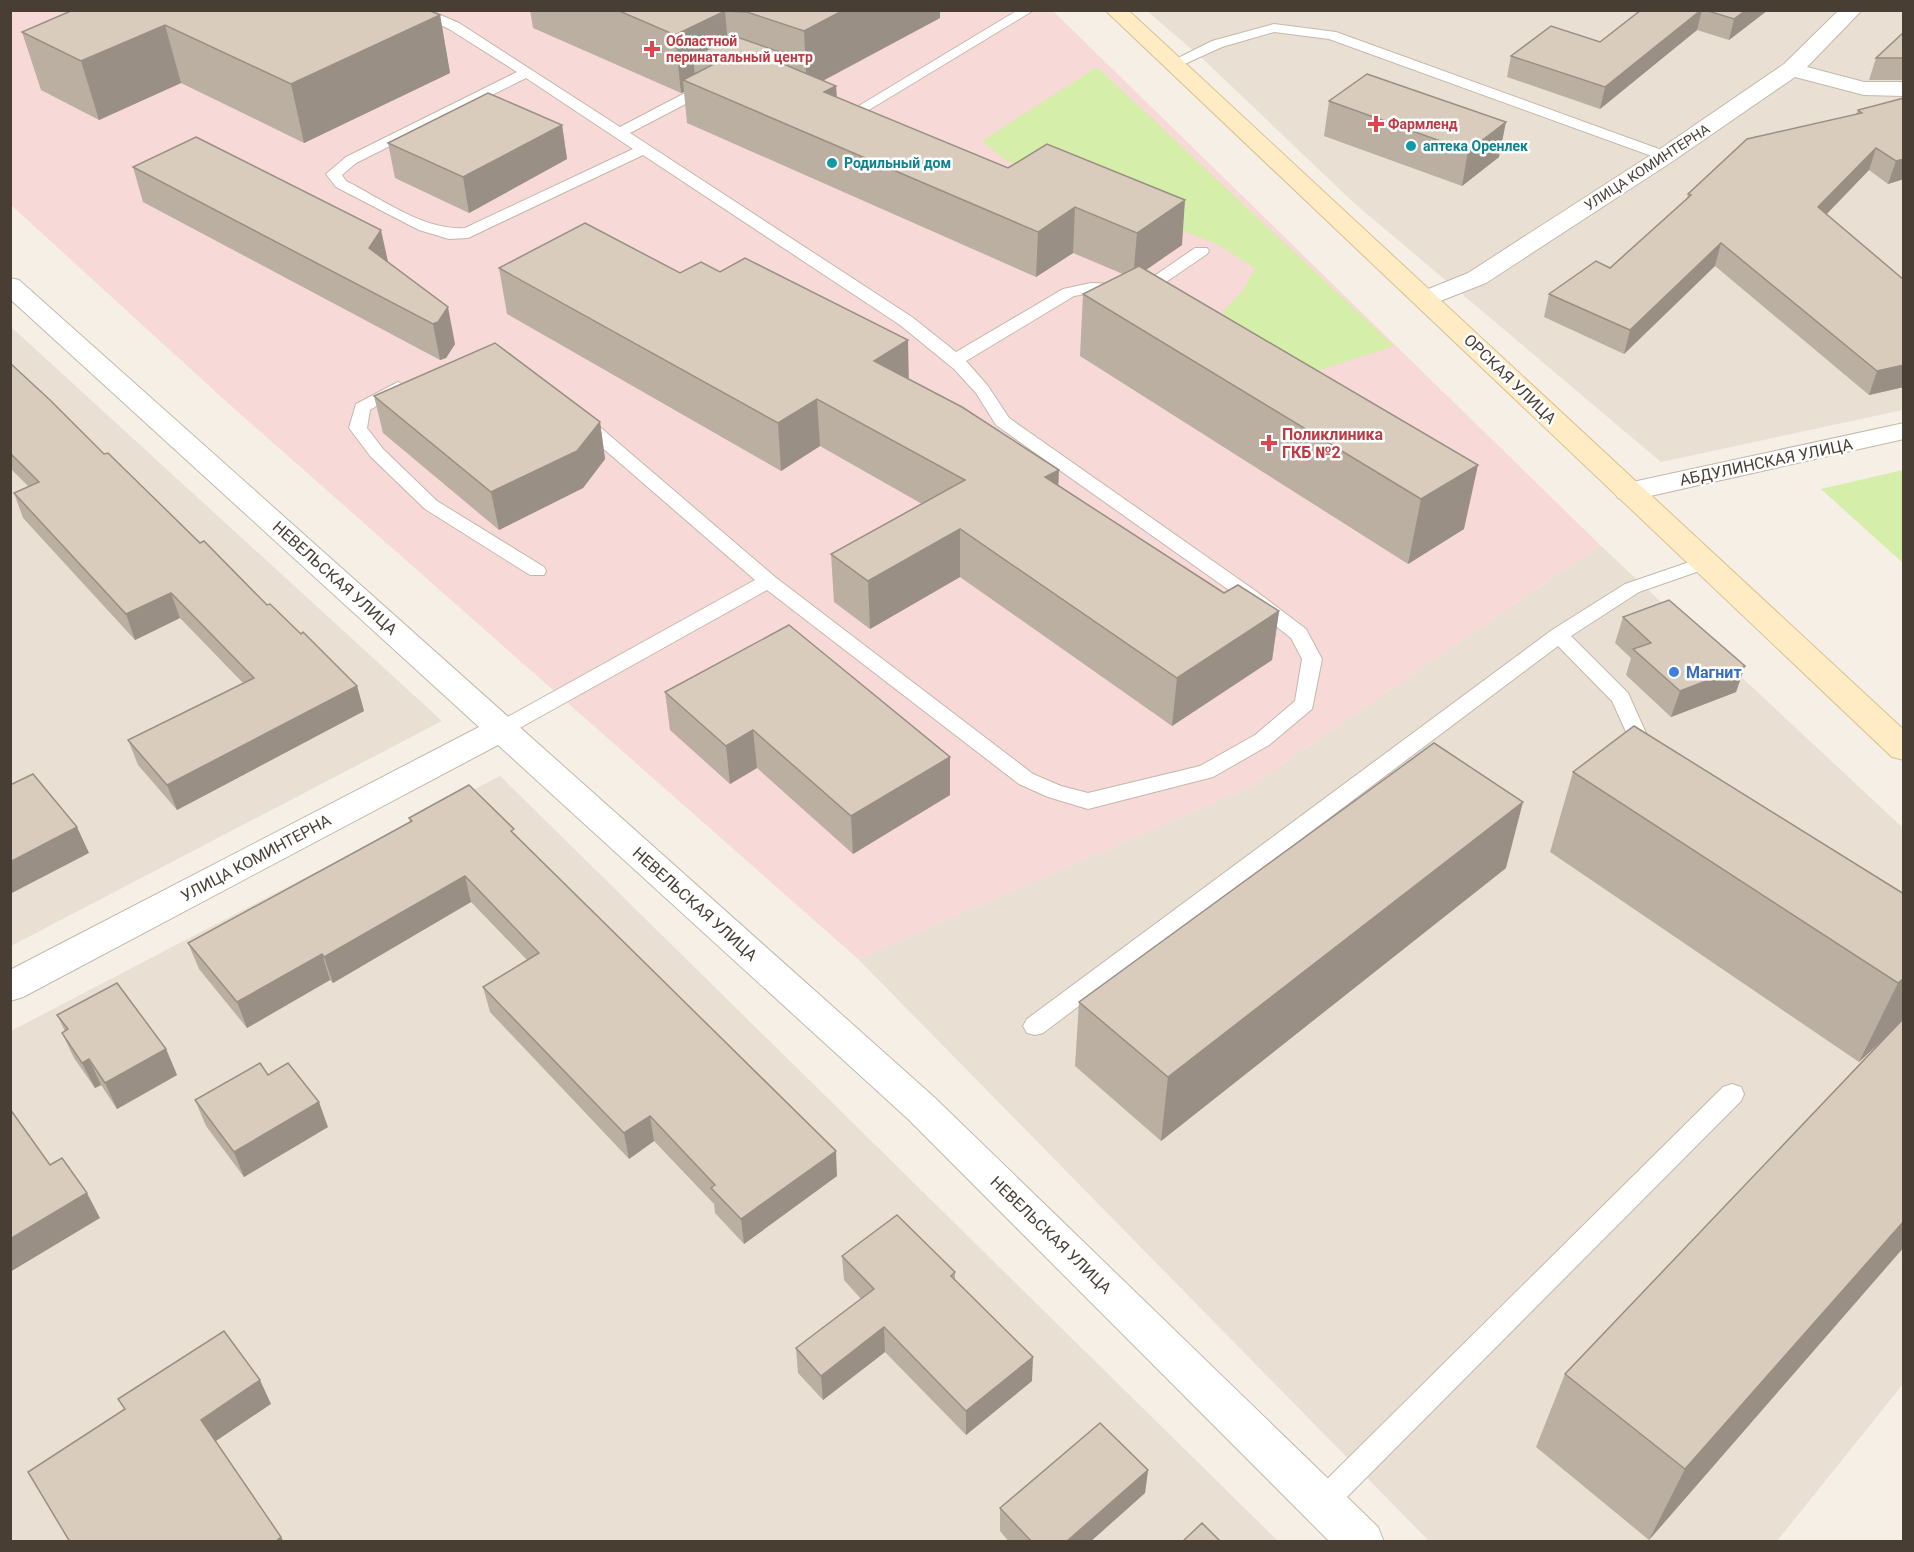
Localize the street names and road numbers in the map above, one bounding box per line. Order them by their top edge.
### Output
street label: УЛИЦА КОМИНТЕРНА [1581,121,1713,213]
street label: ОРСКАЯ УЛИЦА [1460,330,1561,428]
street label: АБДУЛИНСКАЯ УЛИЦА [1678,434,1855,490]
street label: НЕВЕЛЬСКАЯ УЛИЦА [269,517,402,639]
street label: УЛИЦА КОМИНТЕРНА [178,810,335,906]
street label: НЕВЕЛЬСКАЯ УЛИЦА [629,843,762,965]
street label: НЕВЕЛЬСКАЯ УЛИЦА [987,1172,1116,1298]

